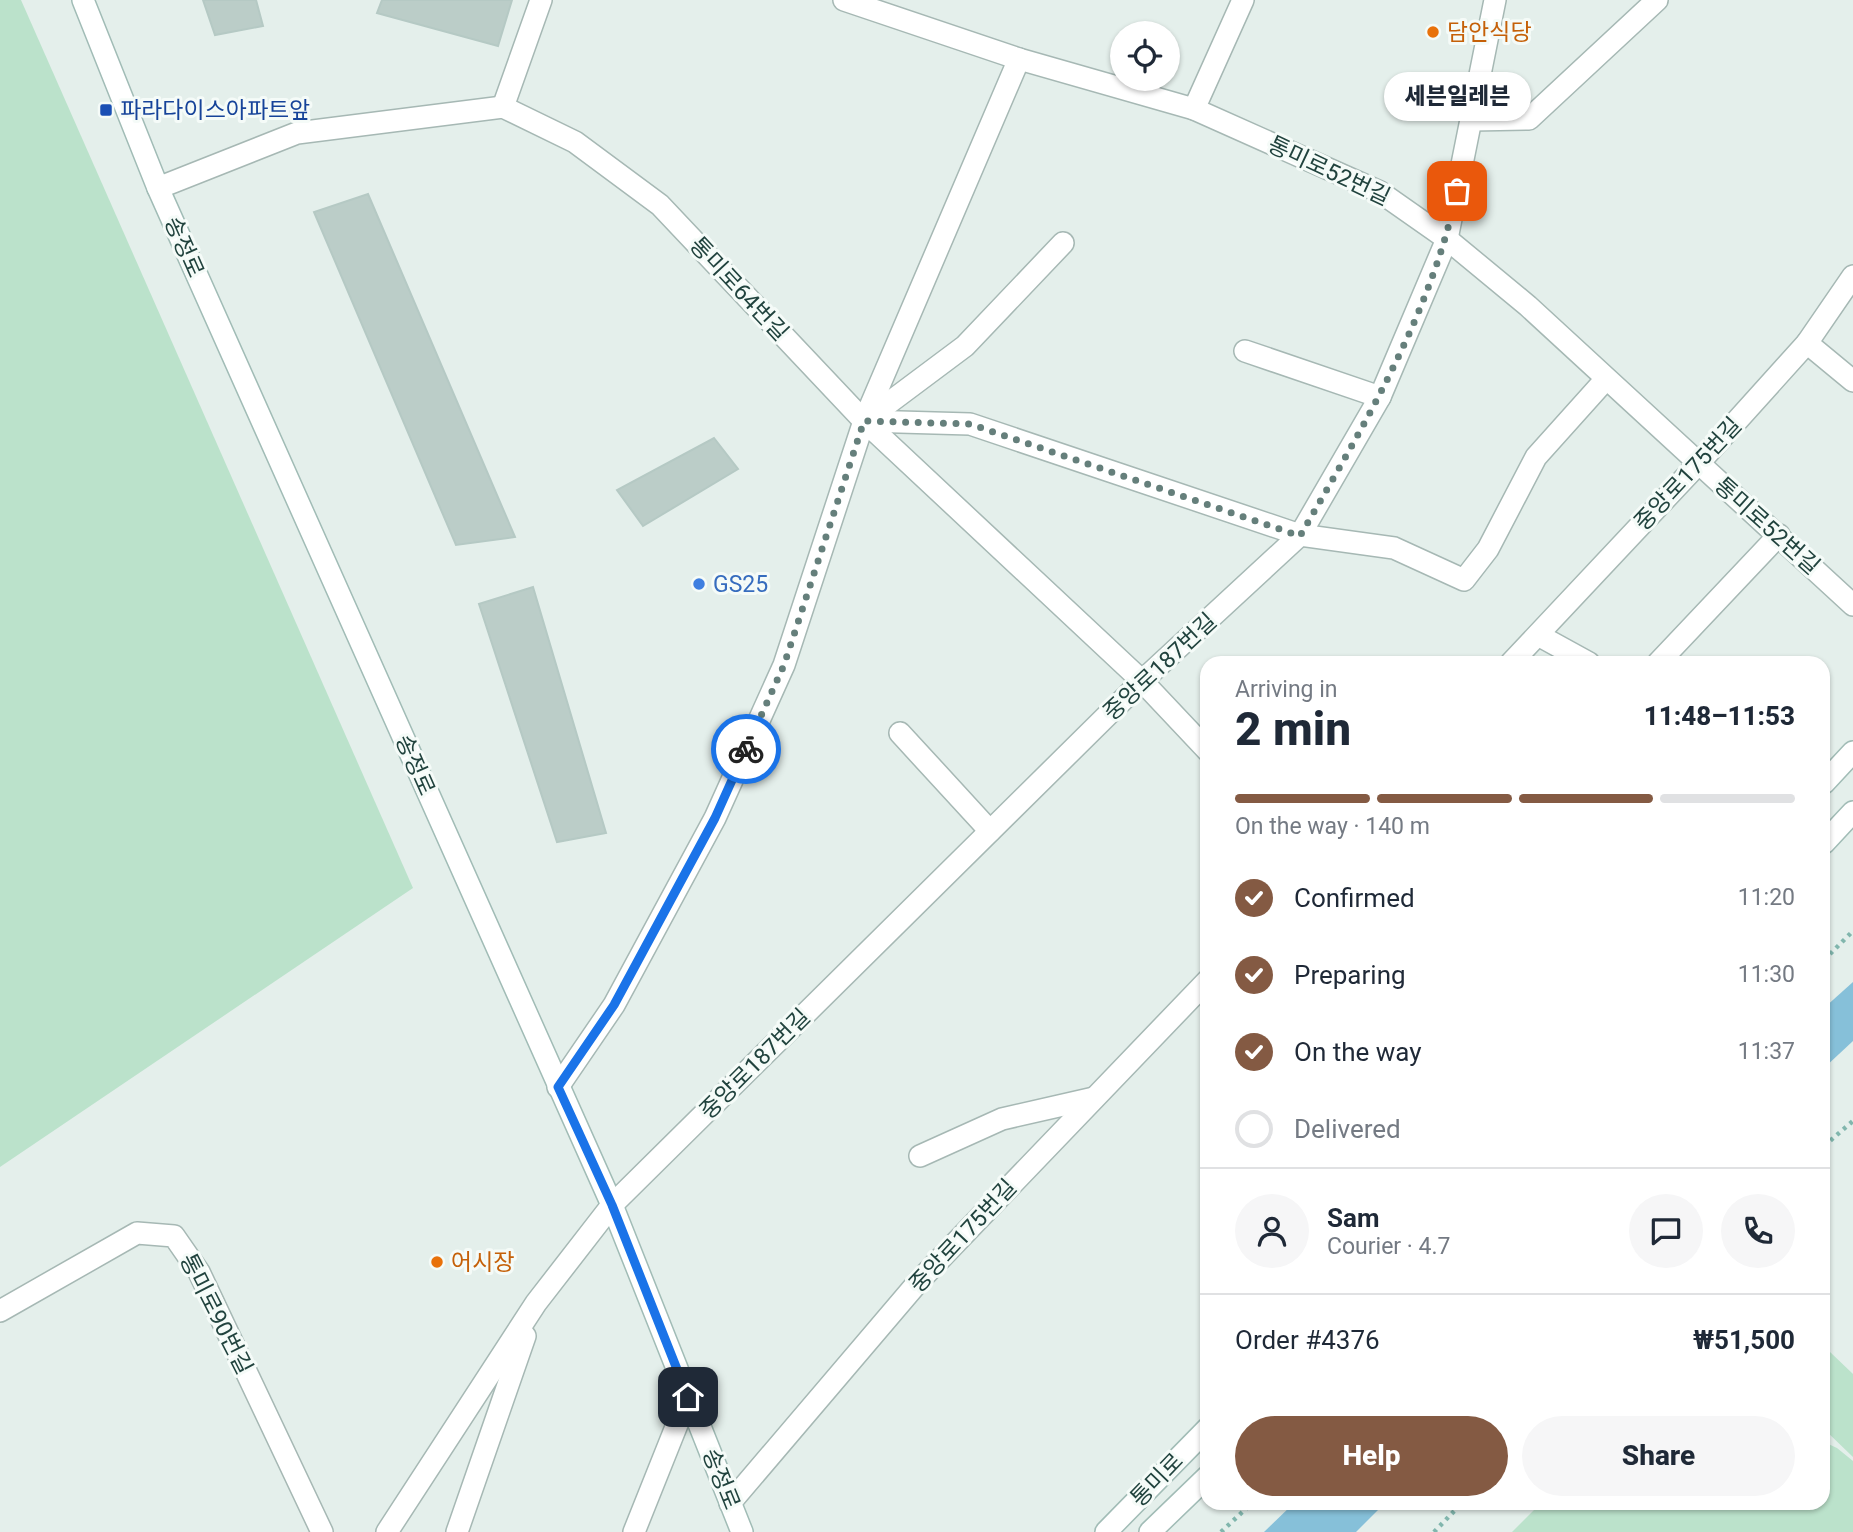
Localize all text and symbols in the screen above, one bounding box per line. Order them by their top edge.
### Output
place label: 담안식당 [1447,19,1532,46]
map controls [1110,21,1180,91]
button: locate [1110,21,1180,91]
marker: 담안식당 [1425,24,1441,40]
callout: 세븐일레븐 [1384,72,1530,121]
text: 세븐일레븐 [1405,83,1510,110]
place label: 파라다이스아파트앞 [120,97,310,124]
marker: 파라다이스아파트앞 [98,102,114,118]
street label: 통미로52번길 [1264,131,1394,211]
pin [1427,161,1487,221]
icon: bag [1438,172,1476,210]
street label: 송정로 [159,213,209,281]
street label: 통미로64번길 [684,232,794,346]
street label: 중앙로175번길 [1629,412,1747,536]
street label: 통미로52번길 [1709,472,1825,580]
place label: GS25 [713,571,768,598]
marker: GS25 [691,576,707,592]
street label: 중앙로187번길 [1098,608,1222,726]
text: Arriving in [1235,676,1338,703]
text: 11:48–11:53 [1644,701,1795,731]
text: 2 min [1235,702,1351,756]
courier [711,714,781,784]
icon: bike [727,730,765,768]
street label: 송정로 [390,731,440,799]
text: On the way · 140 m [1235,813,1430,840]
icon: check [1235,879,1273,917]
text: Confirmed [1294,883,1415,913]
text: 11:20 [1738,884,1795,911]
icon: check [1235,956,1273,994]
text: Preparing [1294,960,1406,990]
text: 11:30 [1738,961,1795,988]
street label: 중앙로187번길 [694,1003,816,1125]
icon: check [1235,1033,1273,1071]
text: On the way [1294,1037,1422,1067]
text: 11:37 [1738,1038,1795,1065]
text: Delivered [1294,1114,1401,1144]
street label: 중앙로175번길 [904,1174,1022,1298]
button: person [1235,1194,1309,1268]
button: chat [1629,1194,1703,1268]
button: phone [1721,1194,1795,1268]
text: Sam [1327,1203,1379,1233]
text: Courier · 4.7 [1327,1233,1450,1260]
street label: 통미로90번길 [174,1249,258,1379]
place label: 어시장 [451,1249,514,1276]
marker: 어시장 [429,1254,445,1270]
text: Order #4376 [1235,1325,1380,1355]
text: ₩51,500 [1693,1325,1795,1355]
pin [658,1367,718,1427]
icon: home [669,1378,707,1416]
button: Help [1235,1416,1508,1496]
button: Share [1522,1416,1795,1496]
street label: 송정로 [697,1445,745,1513]
street label: 통미로 [1125,1448,1189,1512]

